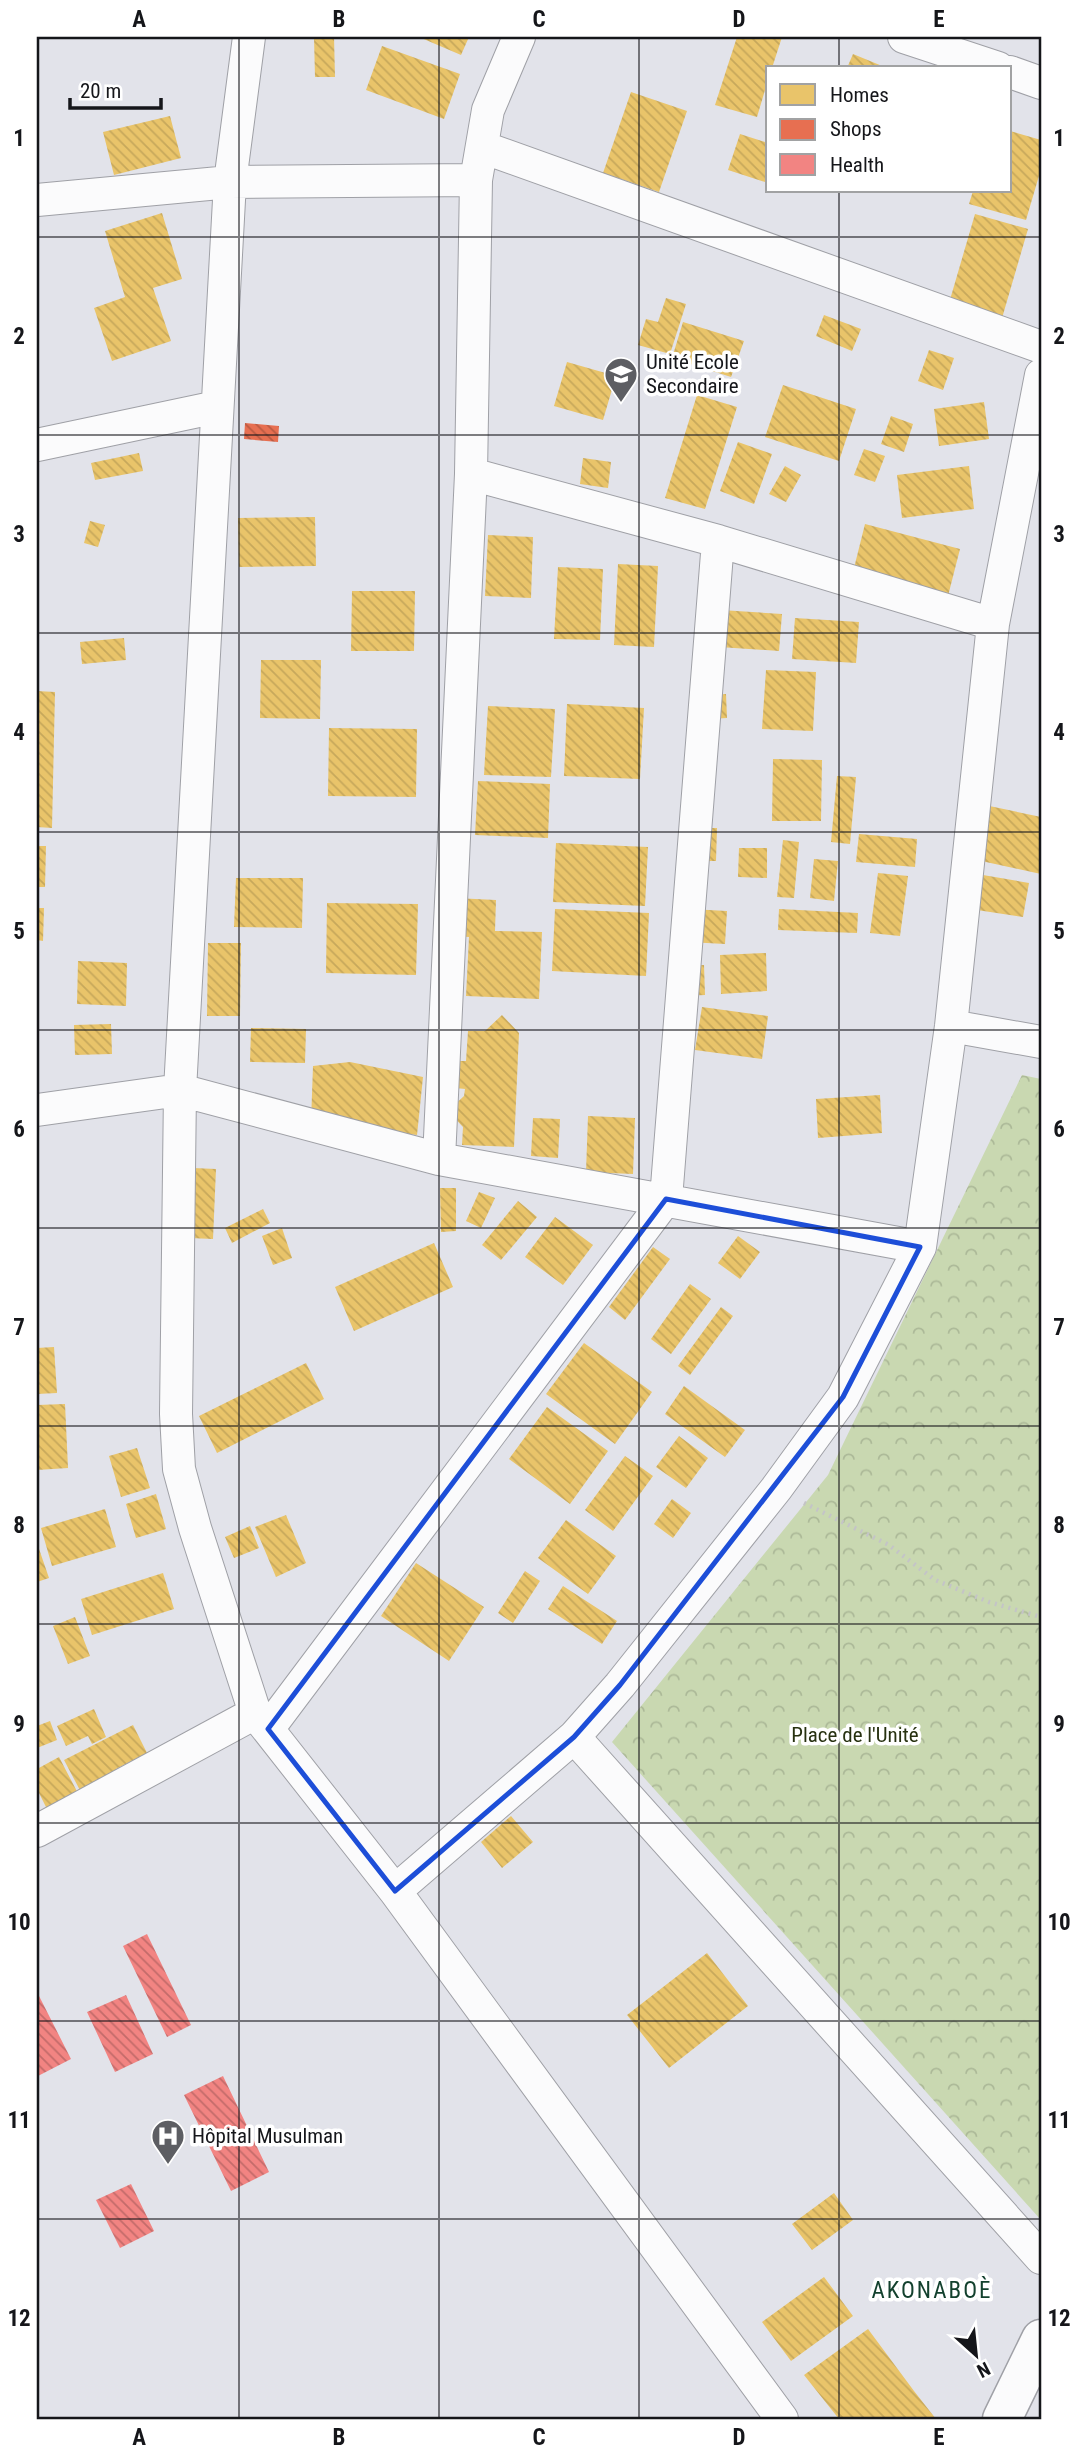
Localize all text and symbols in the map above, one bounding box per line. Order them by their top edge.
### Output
text: A [132,6,146,33]
text: B [333,6,345,33]
text: C [532,6,546,33]
text: D [733,6,746,33]
text: E [933,6,945,33]
scale bar [70,66,161,110]
legend [766,66,1012,192]
text: 20 m [80,79,121,103]
text: Homes [830,83,889,107]
text: Shops [830,117,882,141]
text: 1 [13,125,25,152]
text: 1 [1053,125,1065,152]
text: Health [830,153,884,177]
text: 2 [13,323,25,350]
text: 2 [1053,323,1065,350]
place label: Unité Ecole Secondaire [646,350,739,398]
school or university icon: Unité Ecole Secondaire [602,355,640,404]
text: 3 [13,521,25,548]
text: 3 [1053,521,1065,548]
text: 4 [13,719,25,746]
text: 4 [1053,719,1065,746]
text: 5 [13,918,25,945]
text: 5 [1053,918,1065,945]
text: 6 [13,1116,25,1143]
text: 6 [1053,1116,1065,1143]
text: 7 [13,1314,25,1341]
text: 7 [1053,1314,1065,1341]
text: 8 [13,1512,25,1539]
text: 8 [1053,1512,1065,1539]
text: 9 [13,1711,25,1738]
text: 9 [1053,1711,1065,1738]
park label: Place de l'Unité [791,1723,919,1747]
text: 10 [7,1909,31,1936]
text: 10 [1047,1909,1071,1936]
text: 11 [7,2107,31,2134]
text: 11 [1047,2107,1071,2134]
hospital icon: Hôpital Musulman [149,2117,187,2166]
place label: Hôpital Musulman [192,2124,343,2148]
district label: AKONABOÈ [872,2276,992,2304]
text: 12 [7,2305,31,2332]
text: 12 [1047,2305,1071,2332]
north arrow [942,2320,1012,2390]
text: N [973,2357,994,2383]
text: A [132,2424,146,2451]
text: B [333,2424,345,2451]
text: C [532,2424,546,2451]
text: D [733,2424,746,2451]
text: E [933,2424,945,2451]

